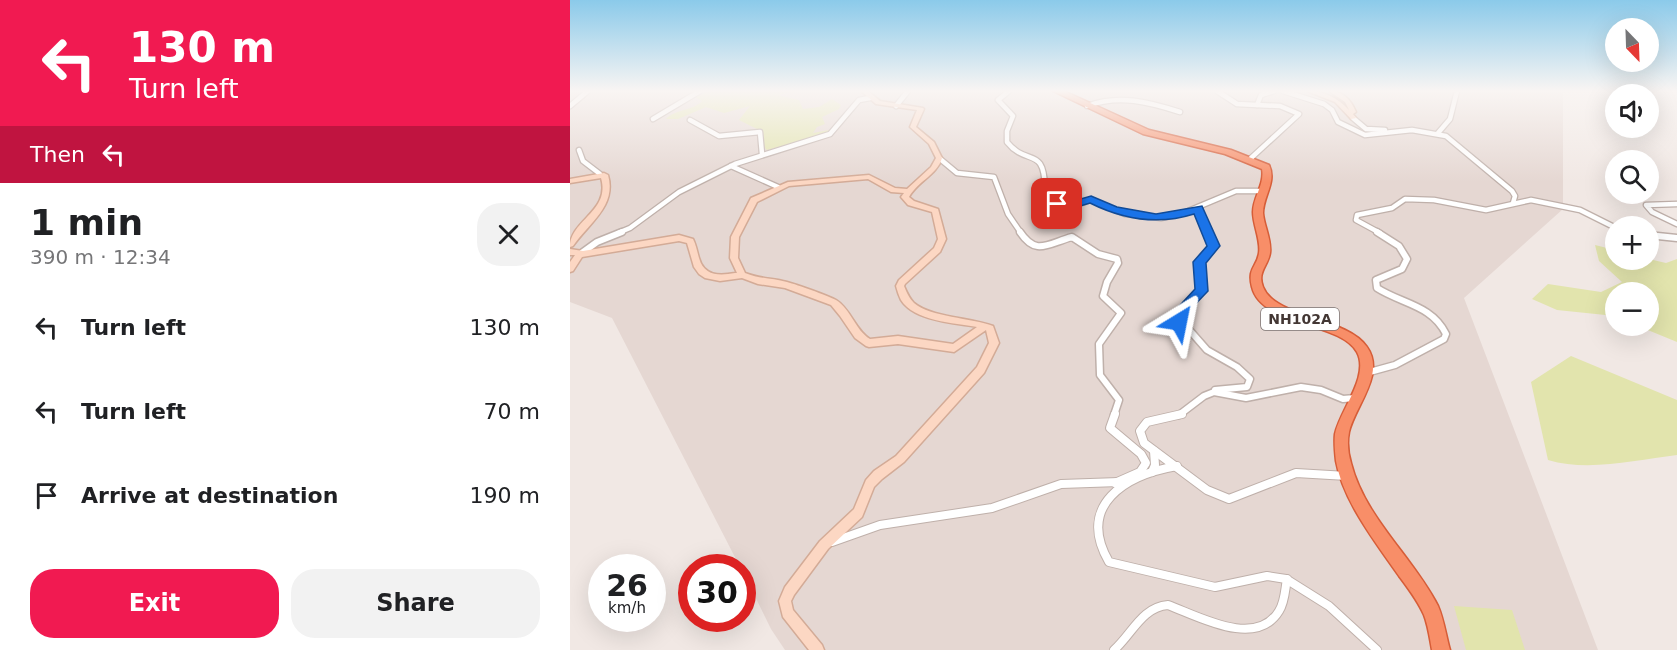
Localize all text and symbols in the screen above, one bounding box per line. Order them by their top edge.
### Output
north arrow [1605,18,1659,72]
map controls [1605,18,1659,336]
text: 130 m [129,23,275,72]
icon: left [30,24,108,102]
text: Turn left [129,73,239,104]
button: sound [1605,84,1659,138]
icon: left [97,138,130,171]
text: Then [30,142,85,167]
button: search [1605,150,1659,204]
pin [1031,178,1082,229]
icon: arrive [1040,187,1073,220]
text: 1 min [30,202,143,243]
button: close [477,203,540,266]
button: + [1605,216,1659,270]
text: 390 m · 12:34 [30,245,171,269]
button: − [1605,282,1659,336]
position arrow [1147,290,1211,354]
road number: NH102A [1261,308,1339,330]
icon: left [30,311,63,344]
text: Turn left [81,315,186,340]
text: 130 m [470,315,540,340]
icon: left [30,395,63,428]
text: Turn left [81,399,186,424]
text: 70 m [484,399,540,424]
icon: arrive [30,479,63,512]
text: Arrive at destination [81,483,338,508]
text: 190 m [470,483,540,508]
speed limit sign: 30 [678,554,756,632]
text: 26 [606,568,648,603]
button: Exit [30,569,279,638]
button: Share [291,569,540,638]
text: km/h [608,599,646,617]

